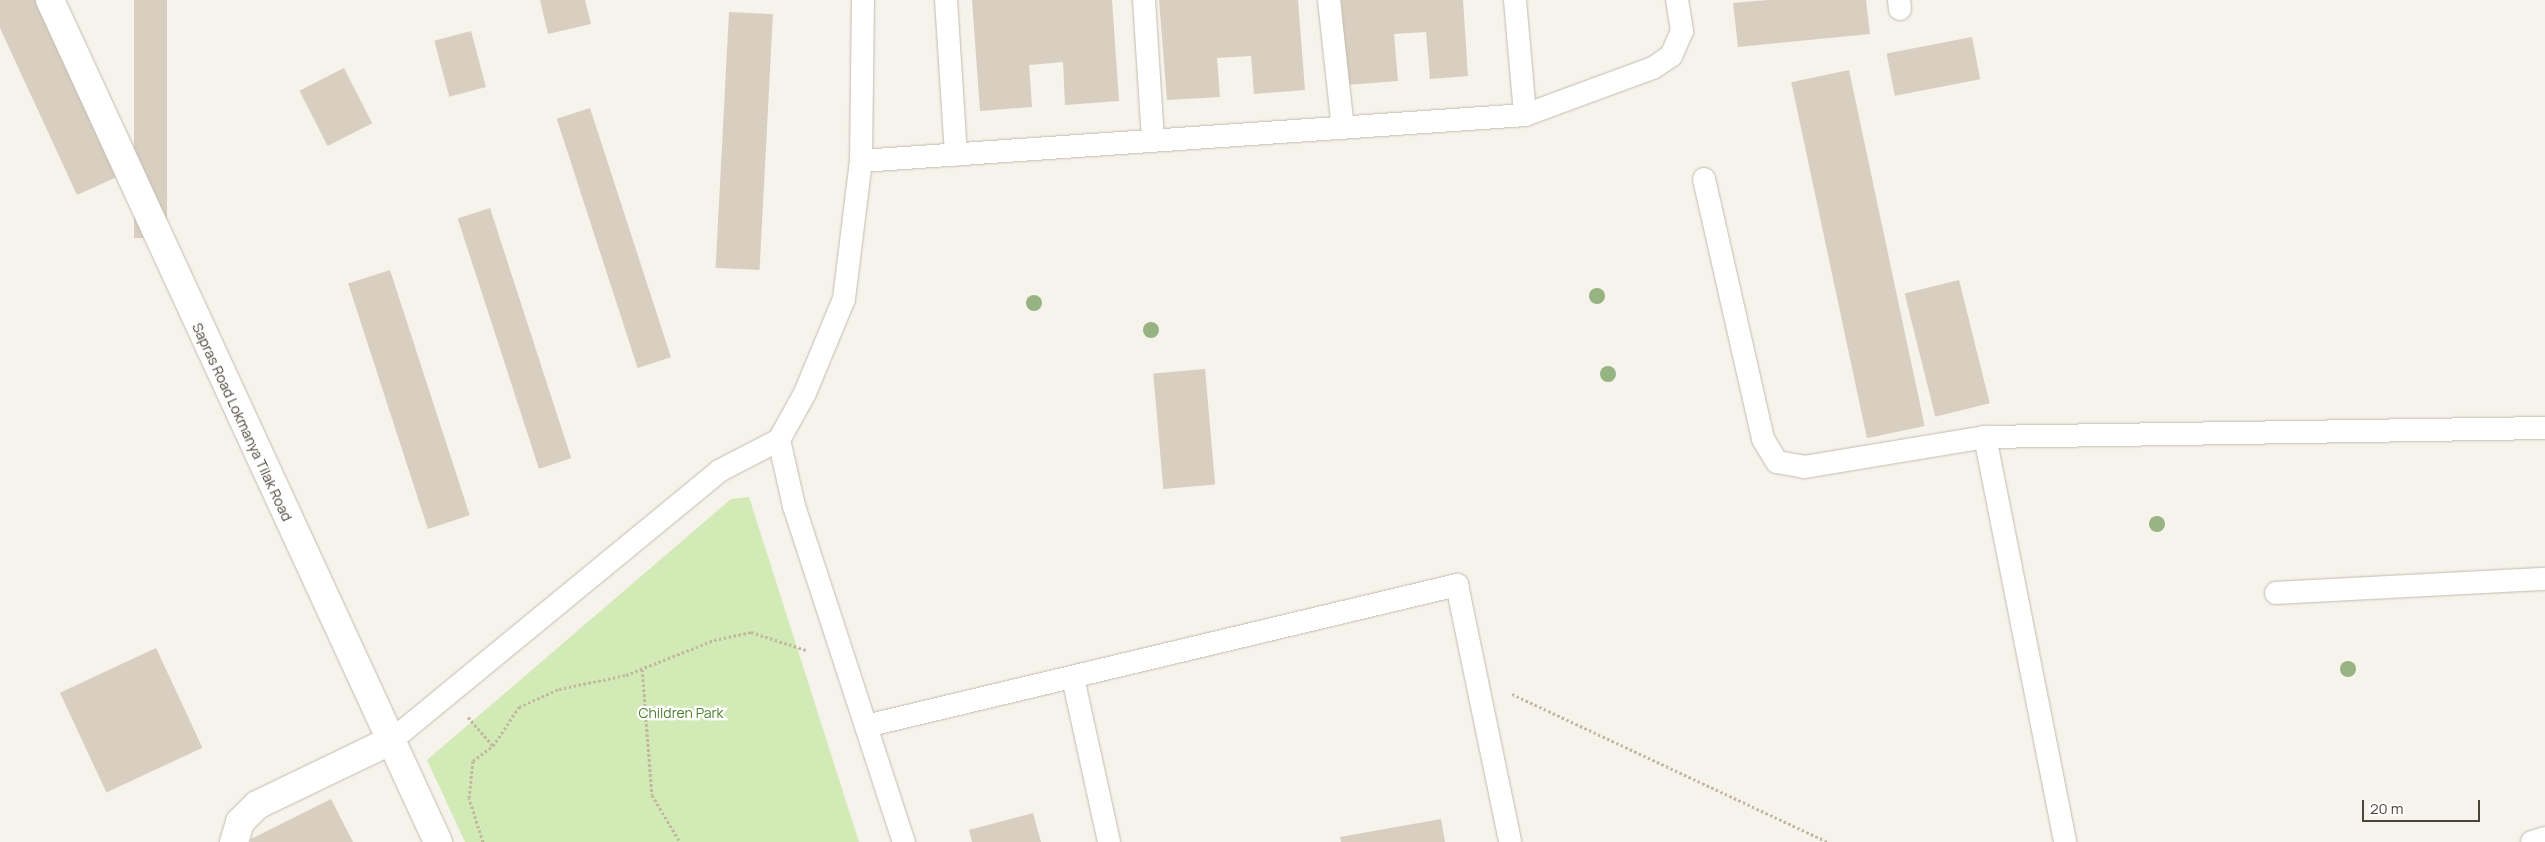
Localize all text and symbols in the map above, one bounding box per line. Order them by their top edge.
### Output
street label: Sapras Road Lokmanya Tilak Road [189,320,295,524]
park label: Children Park [638,705,724,721]
scale bar [2365,790,2482,822]
text: 20 m [2370,798,2403,819]

